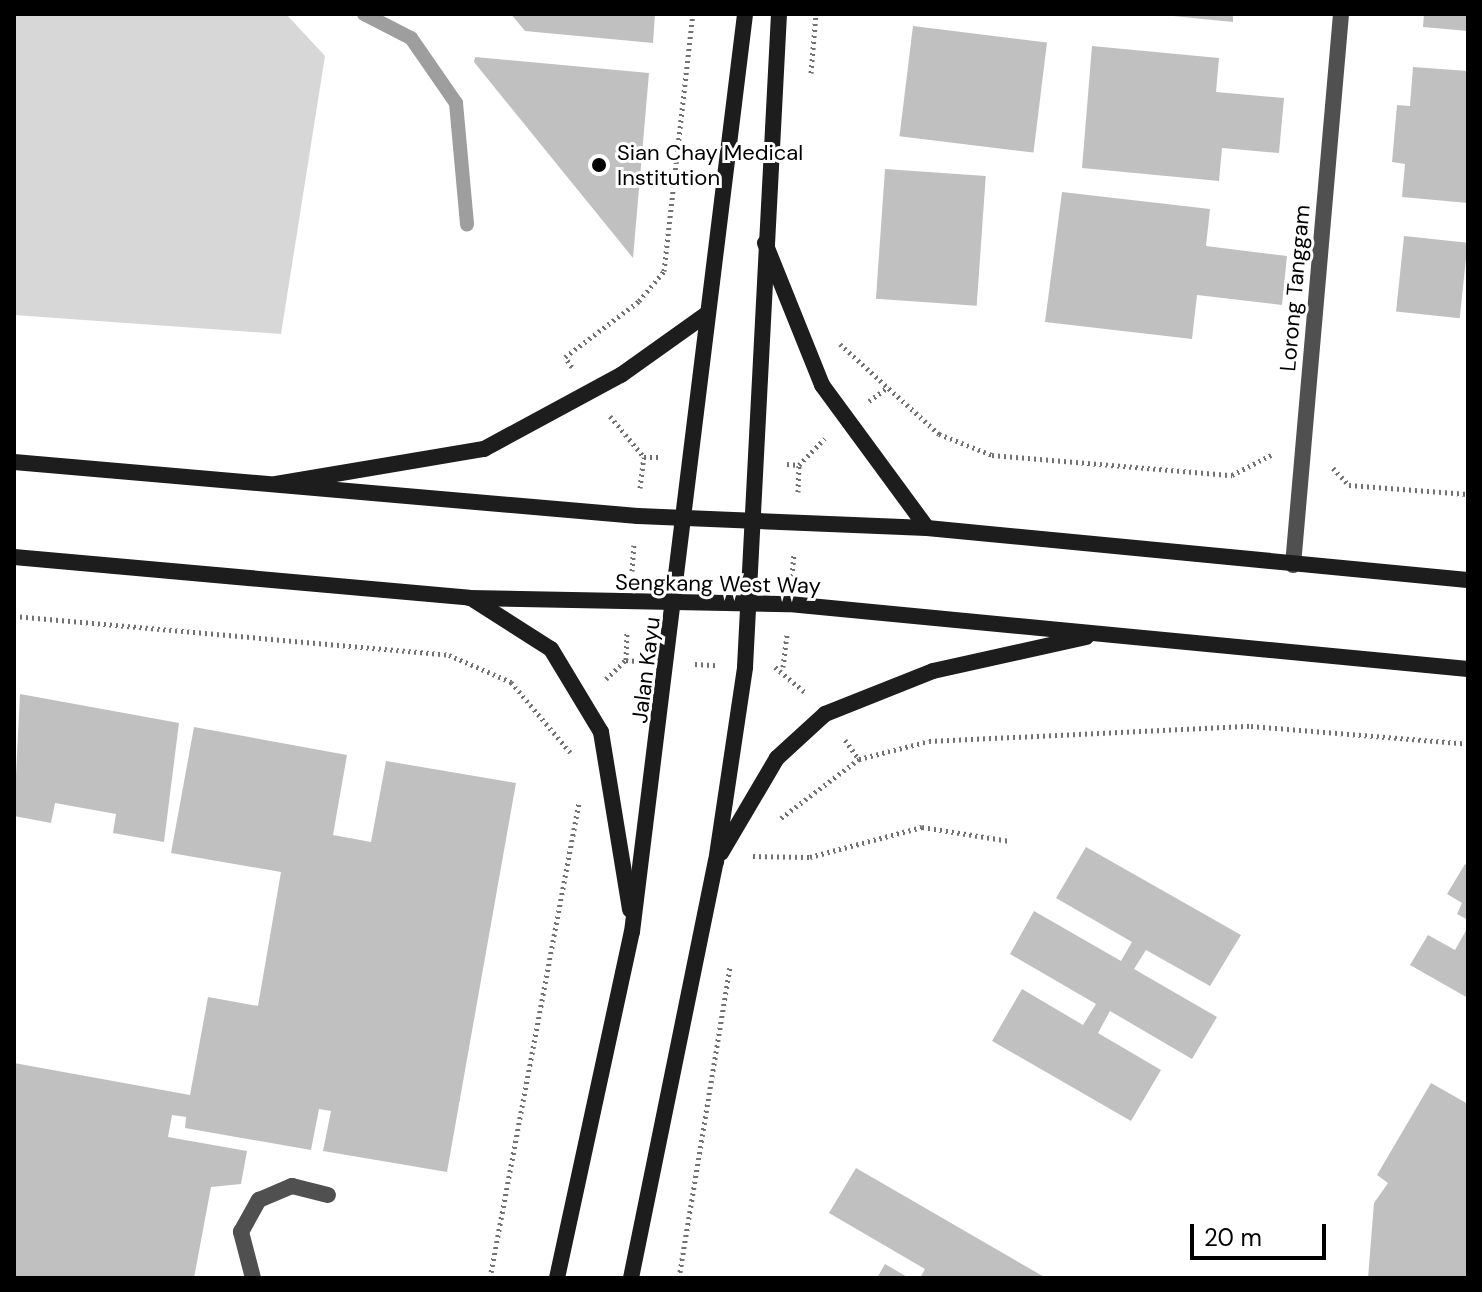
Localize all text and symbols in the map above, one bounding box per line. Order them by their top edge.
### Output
place label: Sian Chay Medical Institution [617,139,803,190]
marker: Sian Chay Medical Institution [588,154,610,176]
street label: Lorong Tanggam [1275,204,1315,372]
street label: Sengkang West Way [615,569,821,599]
street label: Jalan Kayu [626,615,666,725]
scale bar [1194,1208,1330,1258]
text: 20 m [1204,1222,1262,1253]

